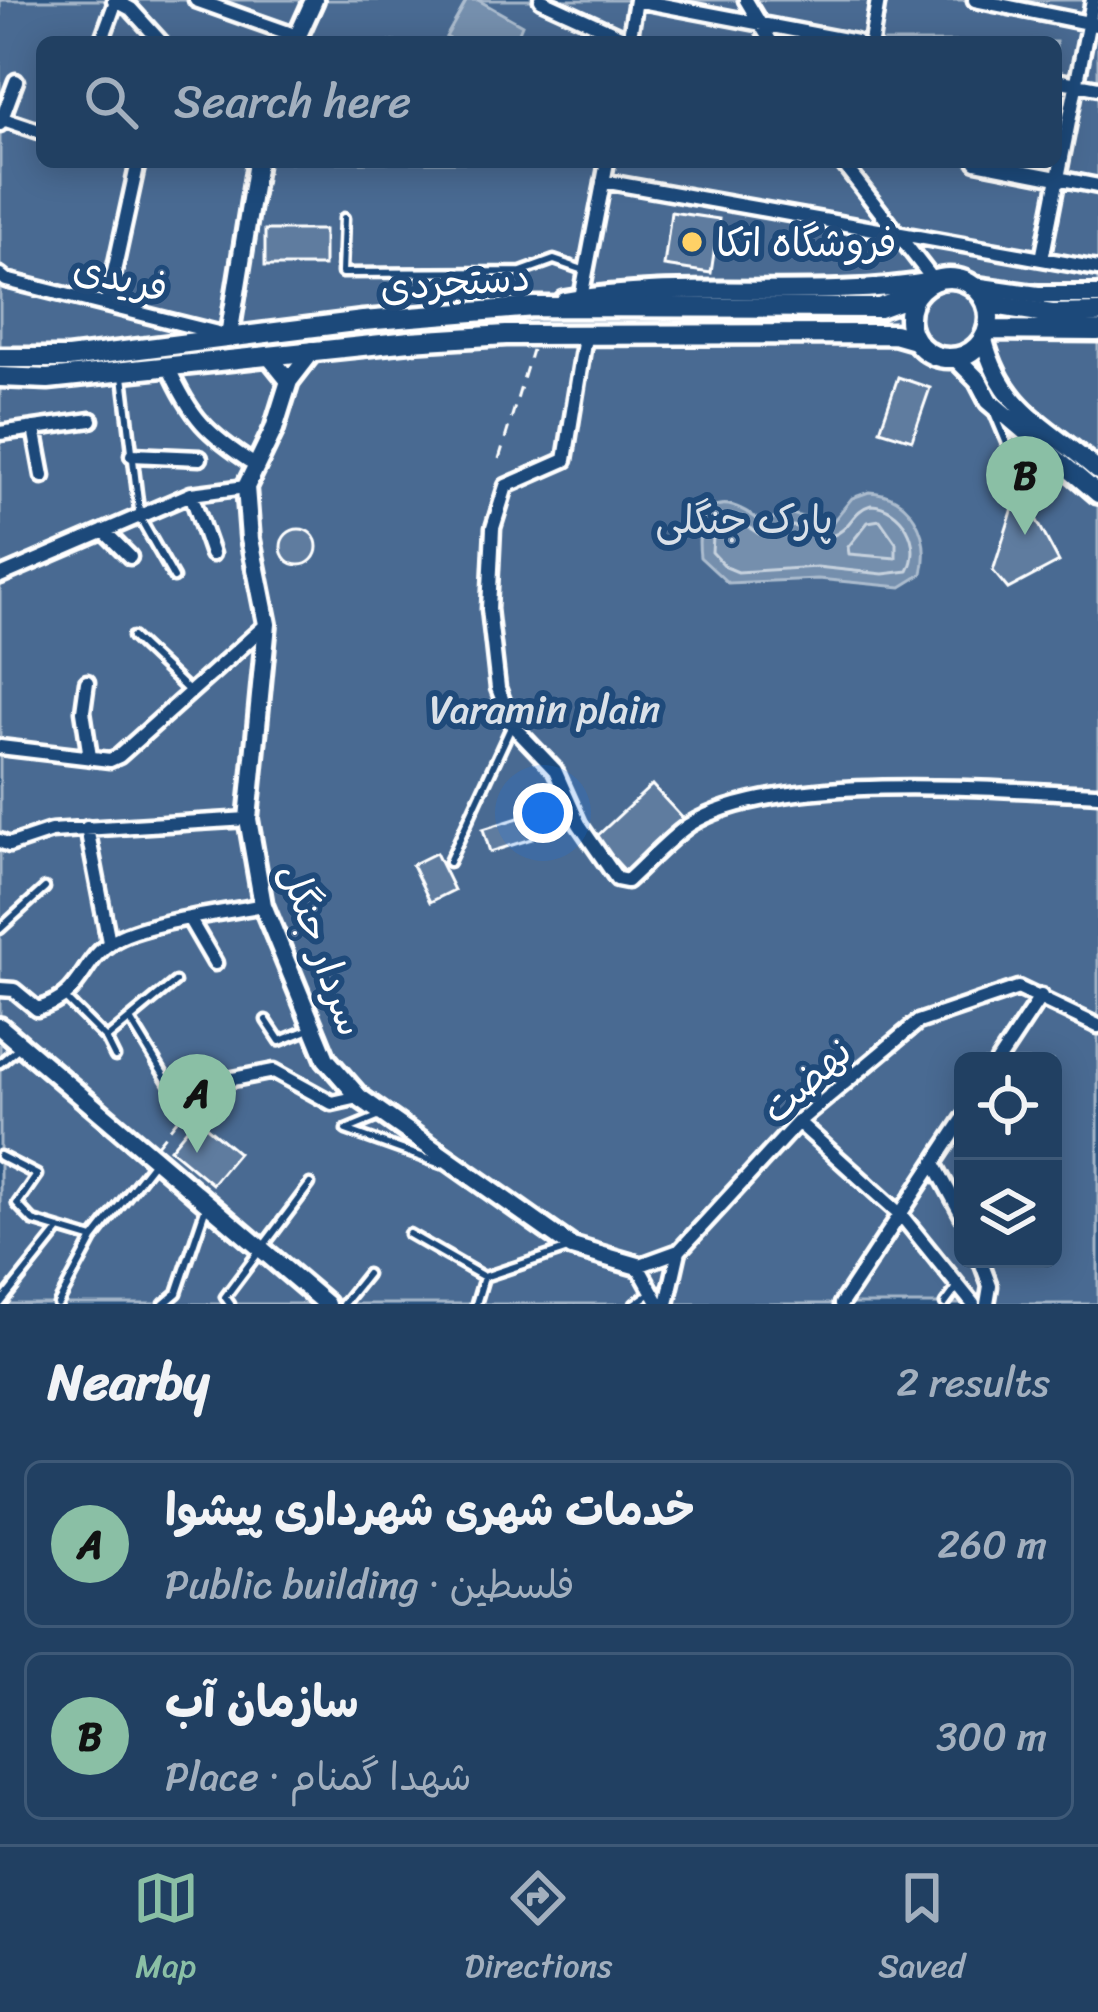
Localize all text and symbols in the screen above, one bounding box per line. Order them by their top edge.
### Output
search box [36,36,1062,168]
text: Search here [174,62,411,142]
icon: search [78,69,144,135]
place label: فروشگاه اتکا [716,208,897,277]
marker: فروشگاه اتکا [679,229,705,255]
street label: فریدی [66,232,176,323]
street label: دستجردی [378,242,532,321]
pin: B [986,436,1064,535]
park label: پارک جنگلی [655,485,833,554]
park label: Varamin plain [430,675,660,744]
your location [513,783,573,843]
street label: سردار جنگل [259,853,386,1046]
street label: نهضت [744,1020,869,1141]
map controls [954,1052,1062,1268]
button: locate [954,1052,1062,1160]
pin: A [158,1054,236,1153]
button: layers [954,1160,1062,1268]
text: Nearby [48,1337,209,1427]
text: 2 results [896,1348,1050,1417]
text: خدمات شهری شهرداری پیشوا [165,1470,695,1550]
text: A [77,1510,103,1579]
text: 260 m [938,1510,1047,1579]
text: Public building · فلسطین [165,1550,575,1619]
text: سازمان آب [165,1662,359,1742]
text: B [78,1702,102,1771]
text: 300 m [936,1702,1047,1771]
text: Place · شهدا گمنام [165,1742,472,1811]
tab: Map [133,1865,199,1995]
tab: Directions [465,1865,612,1995]
tab: Saved [878,1865,965,1995]

